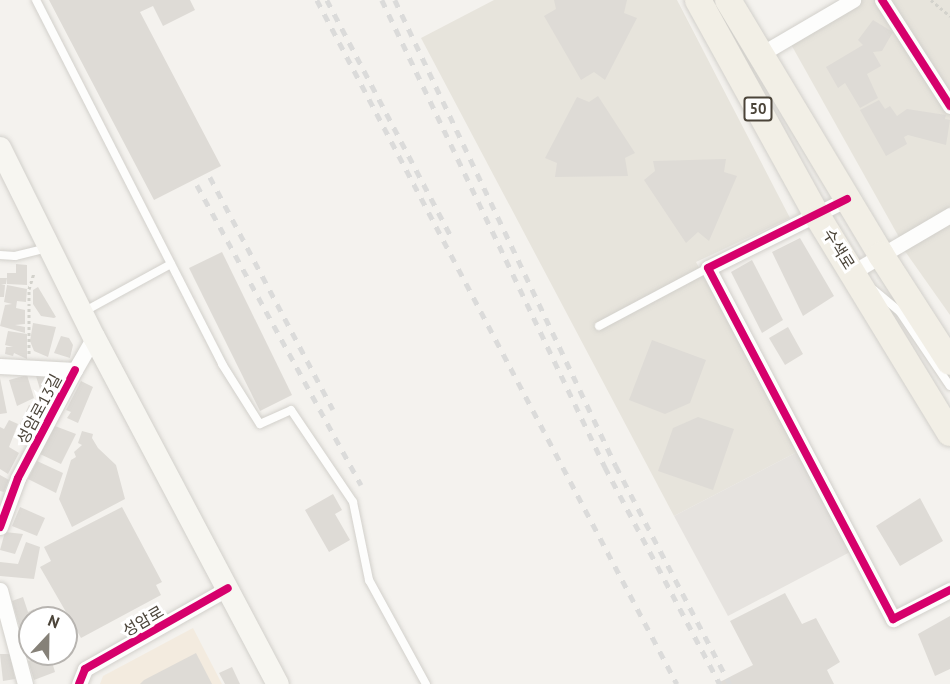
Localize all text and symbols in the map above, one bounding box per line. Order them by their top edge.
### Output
road number: 50 [743,97,773,121]
street label: 수색로 [819,225,859,273]
street label: 성암로13길 [13,371,65,447]
street label: 성암로 [119,602,167,640]
north arrow [18,606,78,666]
text: N [45,610,63,632]

